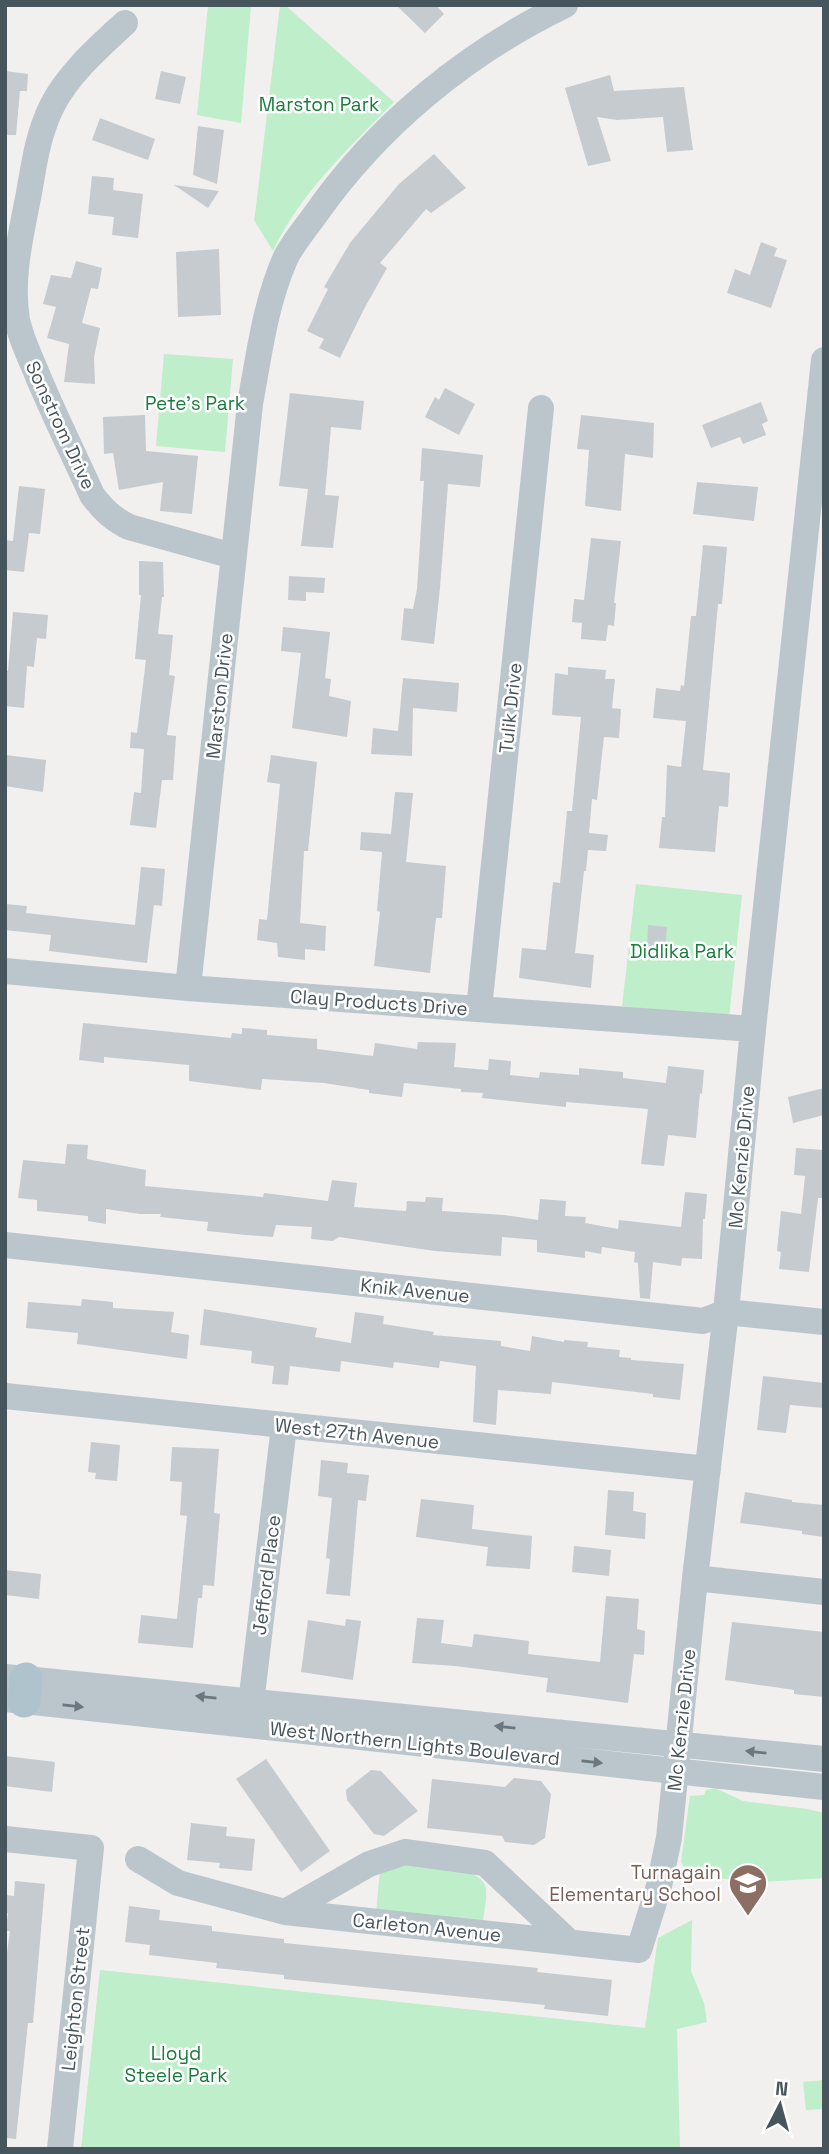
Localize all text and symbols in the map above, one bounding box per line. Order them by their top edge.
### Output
park label: Marston Park [259,92,379,117]
street label: Sonstrom Drive [20,357,101,493]
park label: Pete's Park [145,391,245,416]
street label: Marston Drive [200,632,239,760]
street label: Tulik Drive [493,661,528,755]
park label: Didlika Park [630,939,734,964]
street label: Clay Products Drive [289,984,469,1021]
street label: Mc Kenzie Drive [723,1085,760,1229]
street label: Knik Avenue [359,1272,471,1309]
street label: West 27th Avenue [273,1412,440,1455]
street label: Jefford Place [247,1514,286,1637]
street label: Mc Kenzie Drive [662,1648,701,1792]
one-way arrow [194,1692,216,1703]
one-way arrow [62,1701,84,1712]
street label: West Northern Lights Boulevard [269,1716,561,1771]
one-way arrow [494,1721,516,1732]
one-way arrow [745,1747,767,1758]
one-way arrow [581,1757,603,1768]
place label: Turnagain Elementary School [549,1860,721,1907]
school or university icon: Turnagain Elementary School [727,1862,769,1917]
street label: Carleton Avenue [351,1907,503,1948]
street label: Leighton Street [56,1926,95,2072]
park label: Lloyd Steele Park [125,2041,227,2088]
north arrow [745,2070,815,2140]
text: N [774,2075,789,2102]

